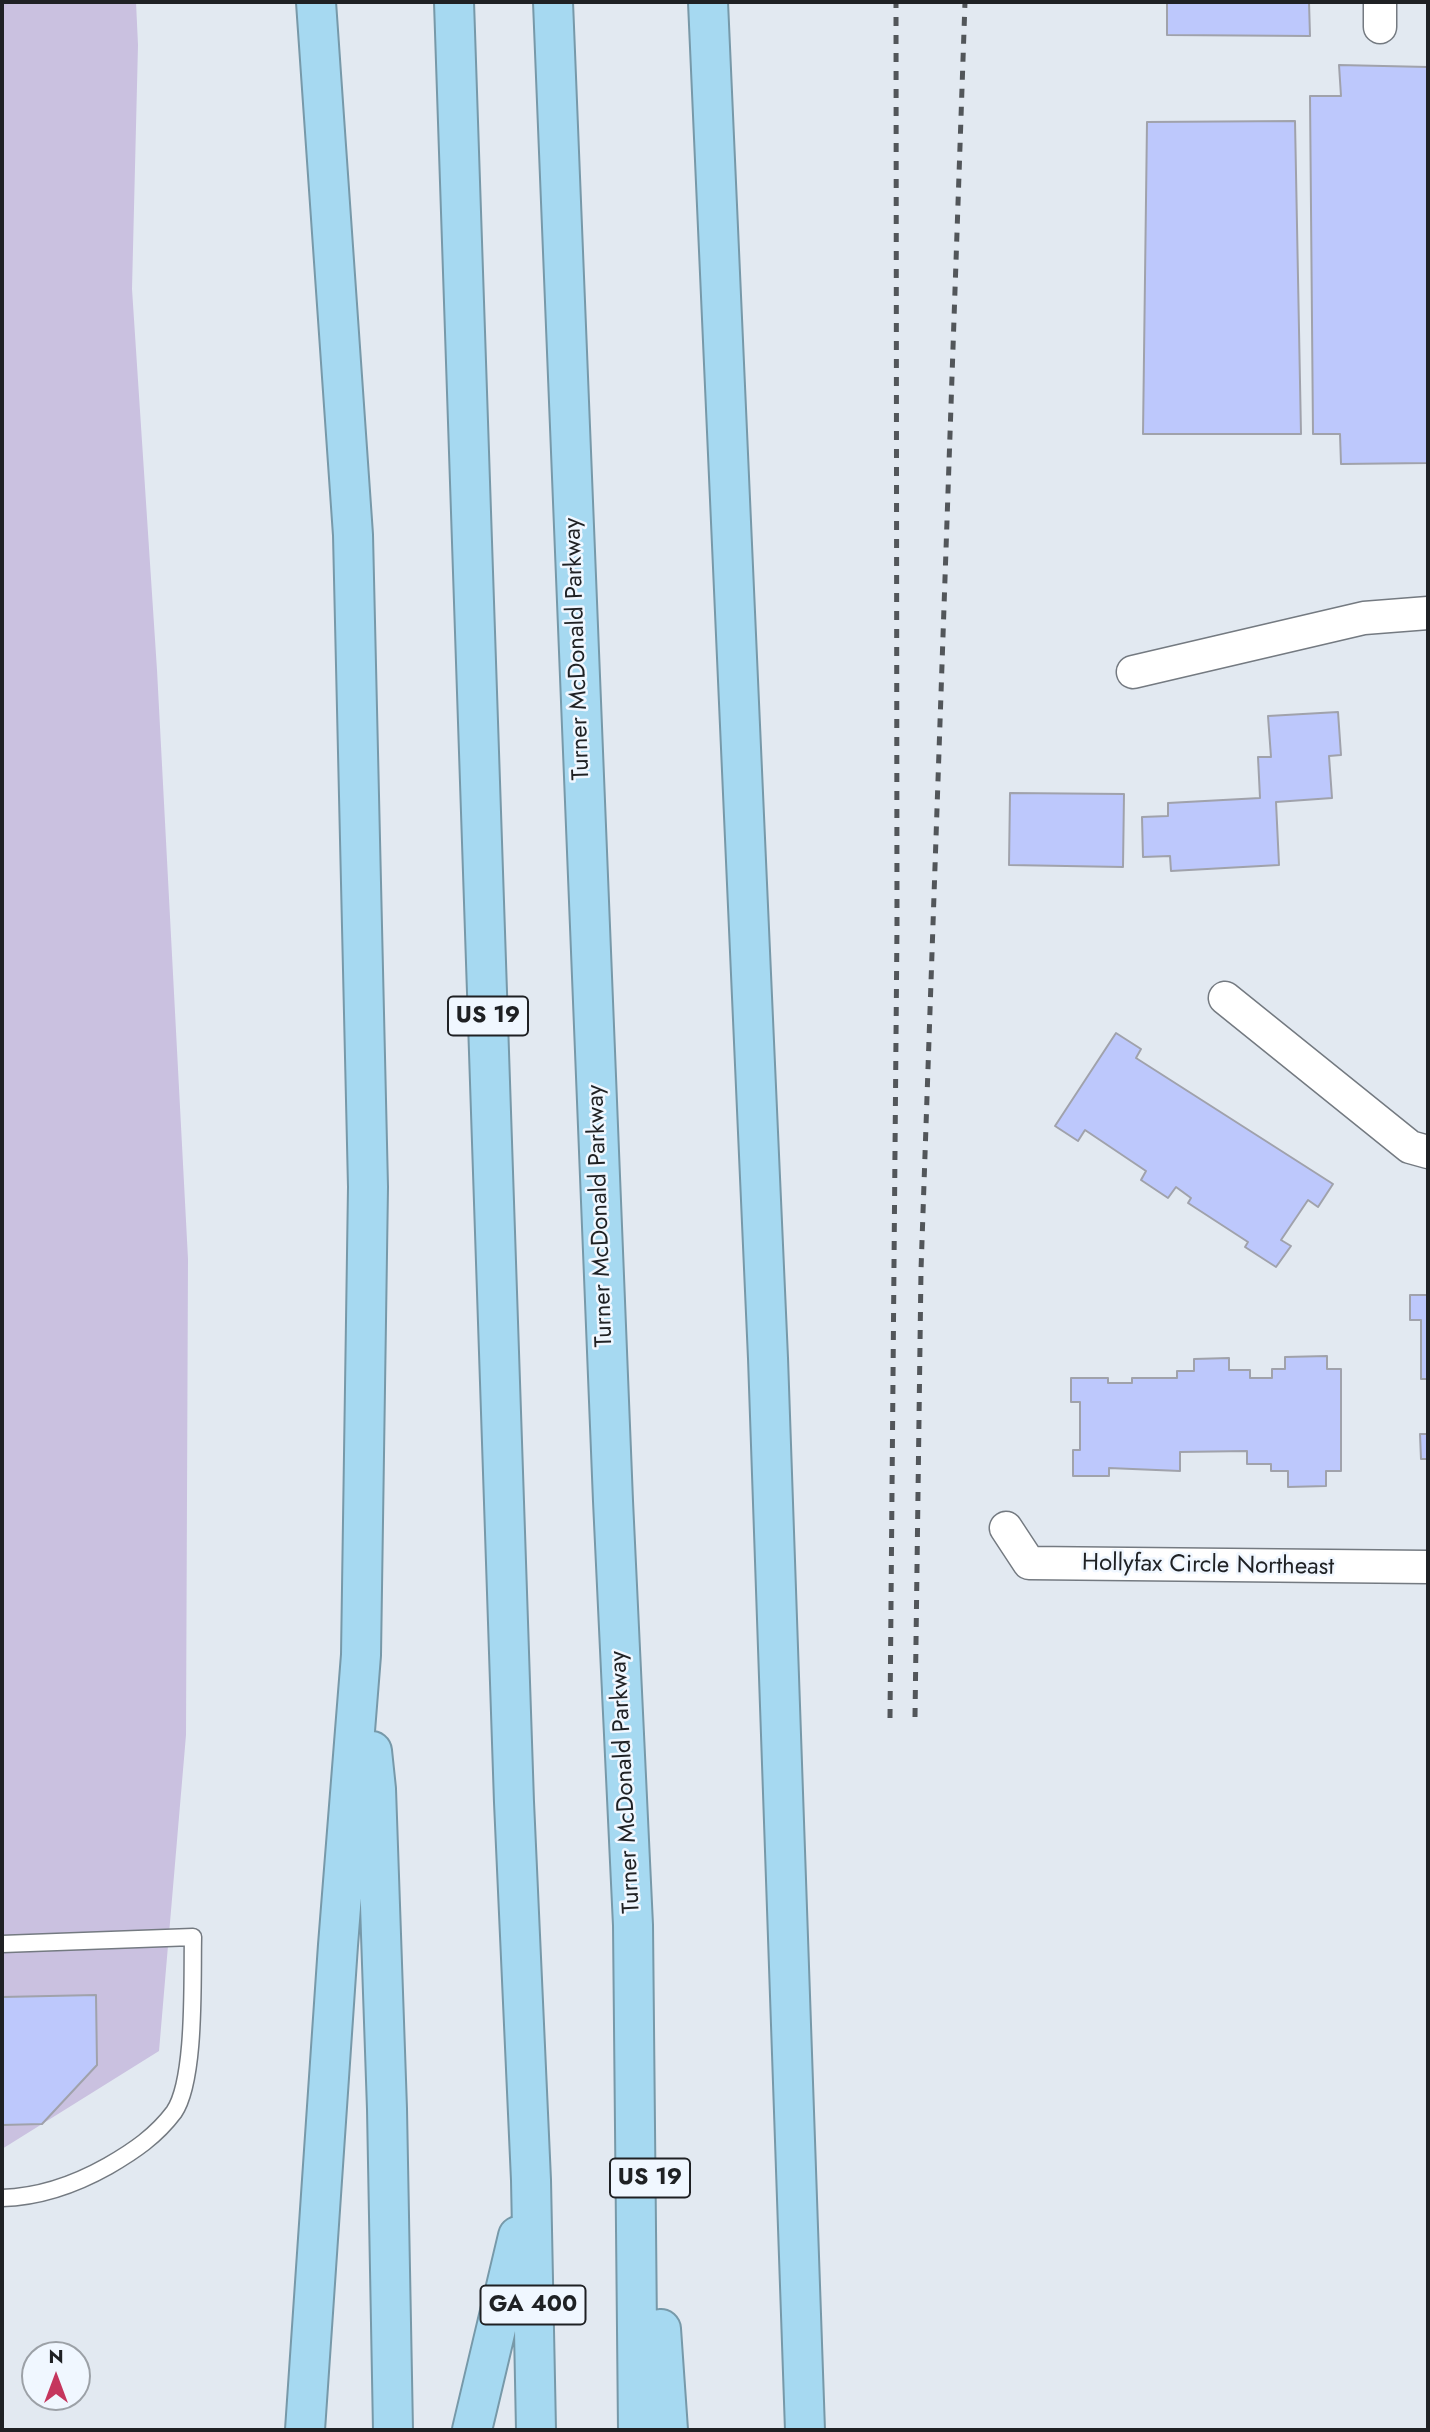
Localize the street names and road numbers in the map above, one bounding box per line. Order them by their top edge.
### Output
street label: Turner McDonald Parkway [559,517,597,781]
road number: US 19 [448,996,528,1036]
street label: Turner McDonald Parkway [582,1084,620,1348]
street label: Hollyfax Circle Northeast [1082,1549,1334,1583]
street label: Turner McDonald Parkway [605,1650,647,1914]
road number: US 19 [610,2158,690,2198]
road number: GA 400 [480,2286,586,2324]

